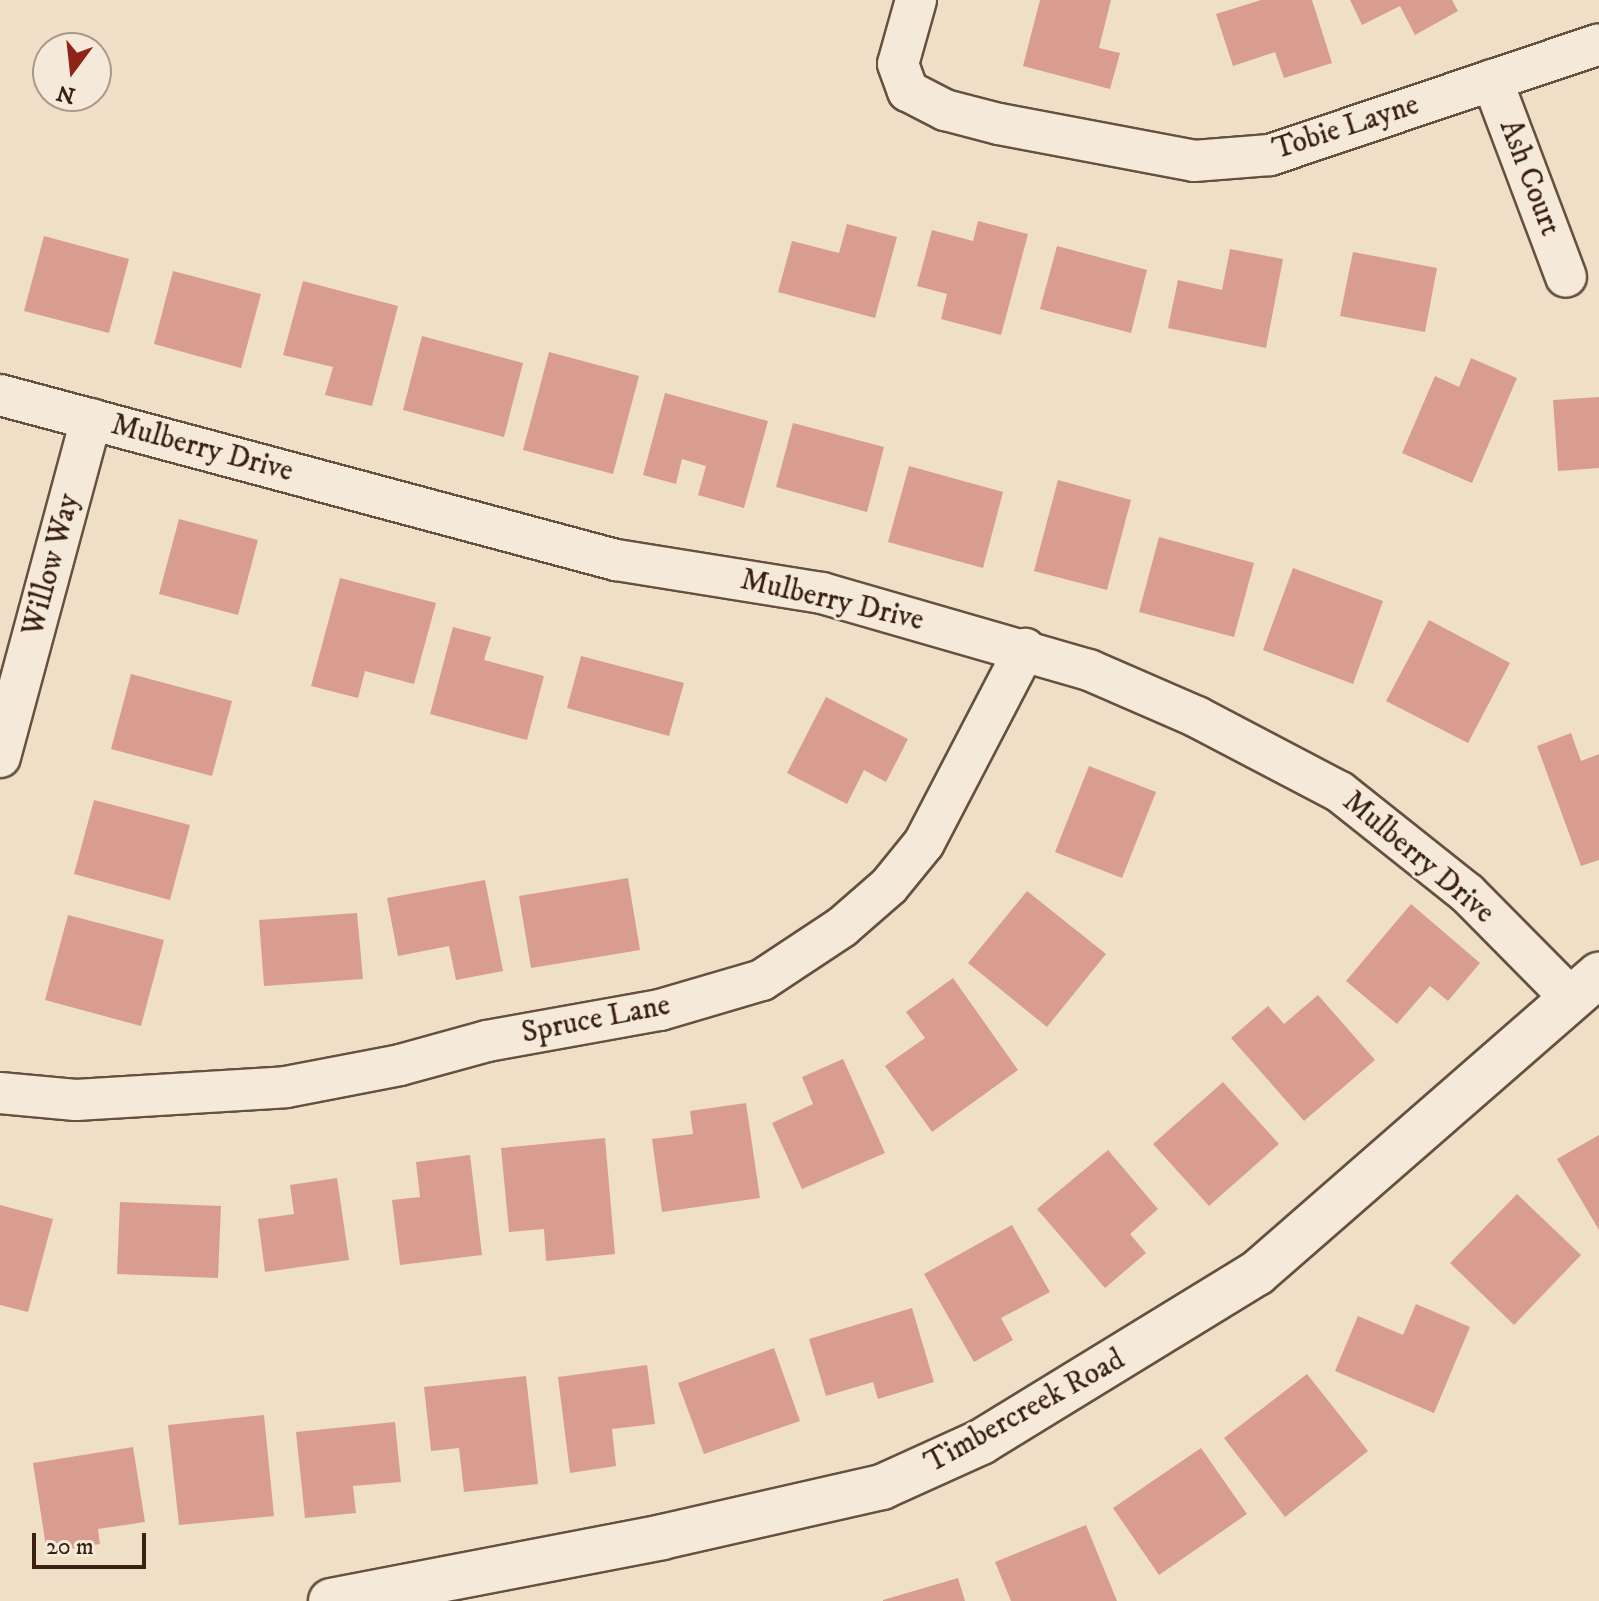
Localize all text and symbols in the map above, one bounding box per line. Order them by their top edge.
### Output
north arrow [32,32,112,112]
text: N [54,78,78,109]
street label: Tobie Layne [1269,88,1423,168]
street label: Ash Court [1490,115,1568,241]
street label: Mulberry Drive [107,407,297,491]
street label: Willow Way [16,490,88,640]
street label: Mulberry Drive [737,562,927,640]
street label: Mulberry Drive [1335,784,1501,932]
street label: Spruce Lane [519,988,673,1052]
street label: Timbercreek Road [919,1342,1131,1482]
scale bar [36,1517,150,1567]
text: 20 m [46,1532,94,1562]

